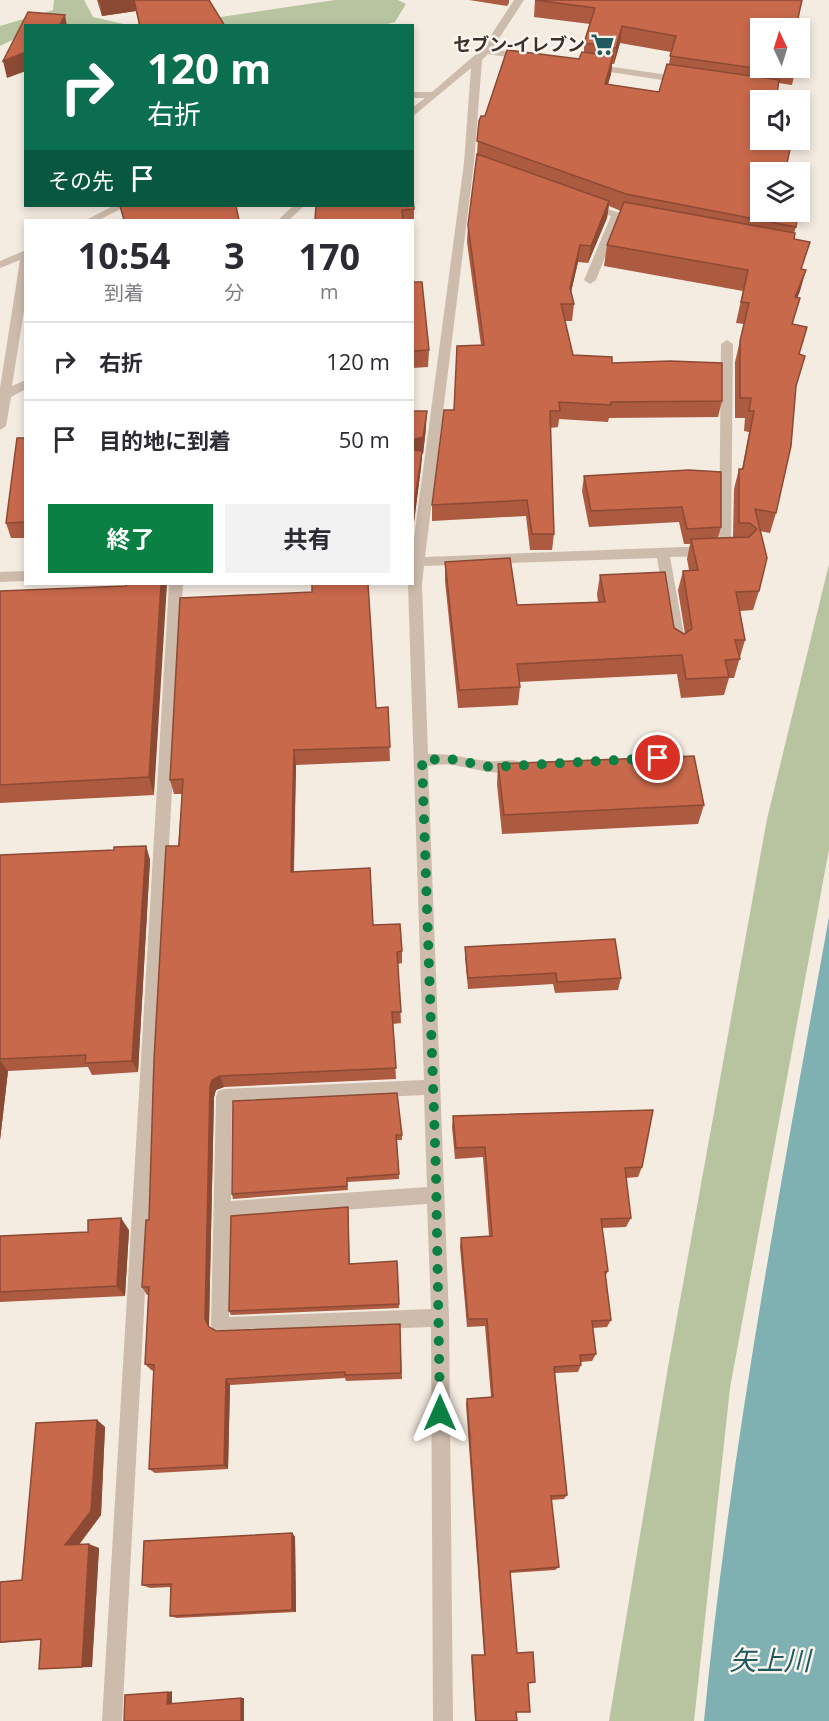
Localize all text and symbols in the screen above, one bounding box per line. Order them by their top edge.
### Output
north arrow [750,18,810,78]
map controls [750,18,810,222]
place label: セブン-イレブン [453,32,585,56]
supermarket icon: セブン-イレブン [590,32,616,58]
text: 120 m [147,39,271,96]
icon: right [48,48,126,126]
button: sound [750,90,810,150]
text: 右折 [147,95,201,132]
icon: arrive [126,162,159,195]
button: layers [750,162,810,222]
text: その先 [48,165,114,195]
text: 10:54 [78,231,170,280]
text: 3 [224,231,245,280]
text: 170 [298,232,360,281]
text: m [320,278,339,305]
text: 到着 [104,279,144,306]
text: 分 [224,279,244,306]
icon: right [48,345,81,378]
text: 120 m [326,346,390,376]
text: 右折 [99,347,143,377]
icon: arrive [48,423,81,456]
text: 50 m [339,424,390,454]
text: 目的地に到着 [99,425,231,455]
button: 終了 [48,504,213,573]
button: 共有 [225,504,390,573]
pin [632,732,683,783]
icon: arrive [641,741,674,774]
position arrow [408,1381,472,1445]
water label: 矢上川 [730,1641,813,1678]

